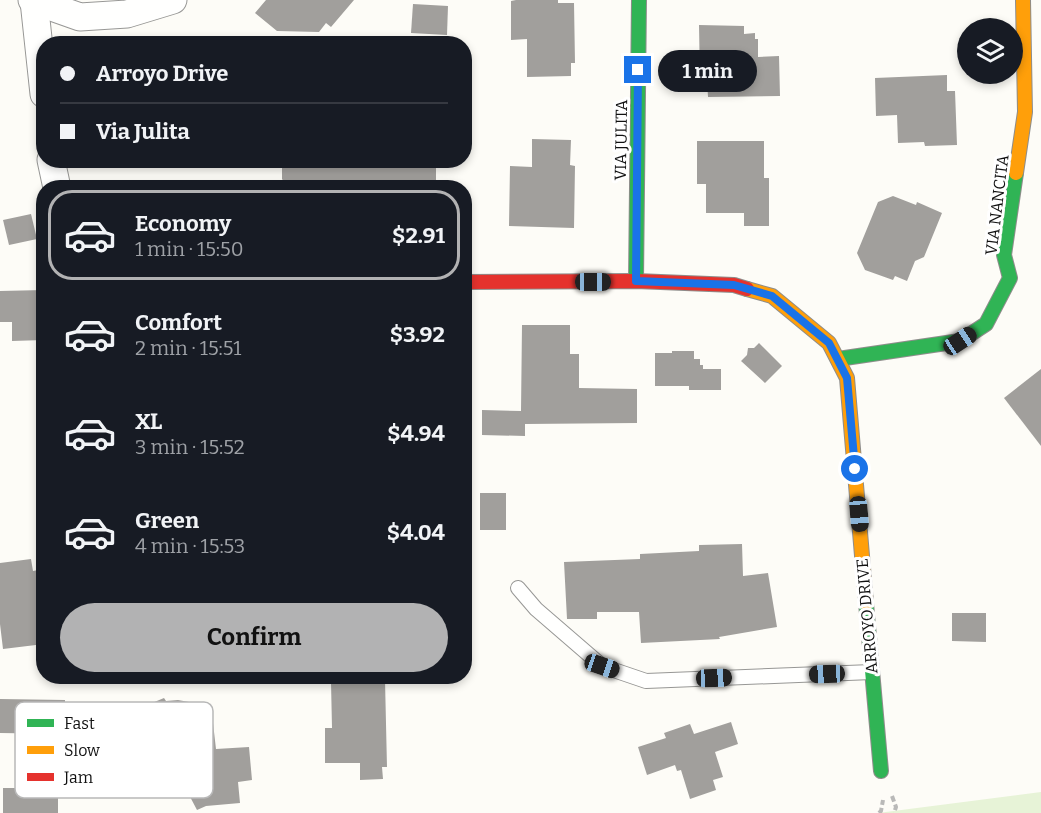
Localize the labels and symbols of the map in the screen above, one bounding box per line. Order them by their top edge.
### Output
callout: 1 min [659,49,758,91]
route end [624,56,651,83]
street label: VIA JULITA [611,99,631,181]
street label: VIA NANCITA [981,153,1013,256]
car [575,273,611,291]
car [940,324,980,358]
route start [841,455,868,482]
car [848,495,870,533]
street label: ARROYO DRIVE [852,558,882,674]
car [582,652,622,680]
car [809,664,845,684]
car [696,668,732,688]
legend [15,702,213,798]
text: Fast [64,714,95,733]
text: Slow [64,741,100,760]
text: Jam [63,768,93,787]

